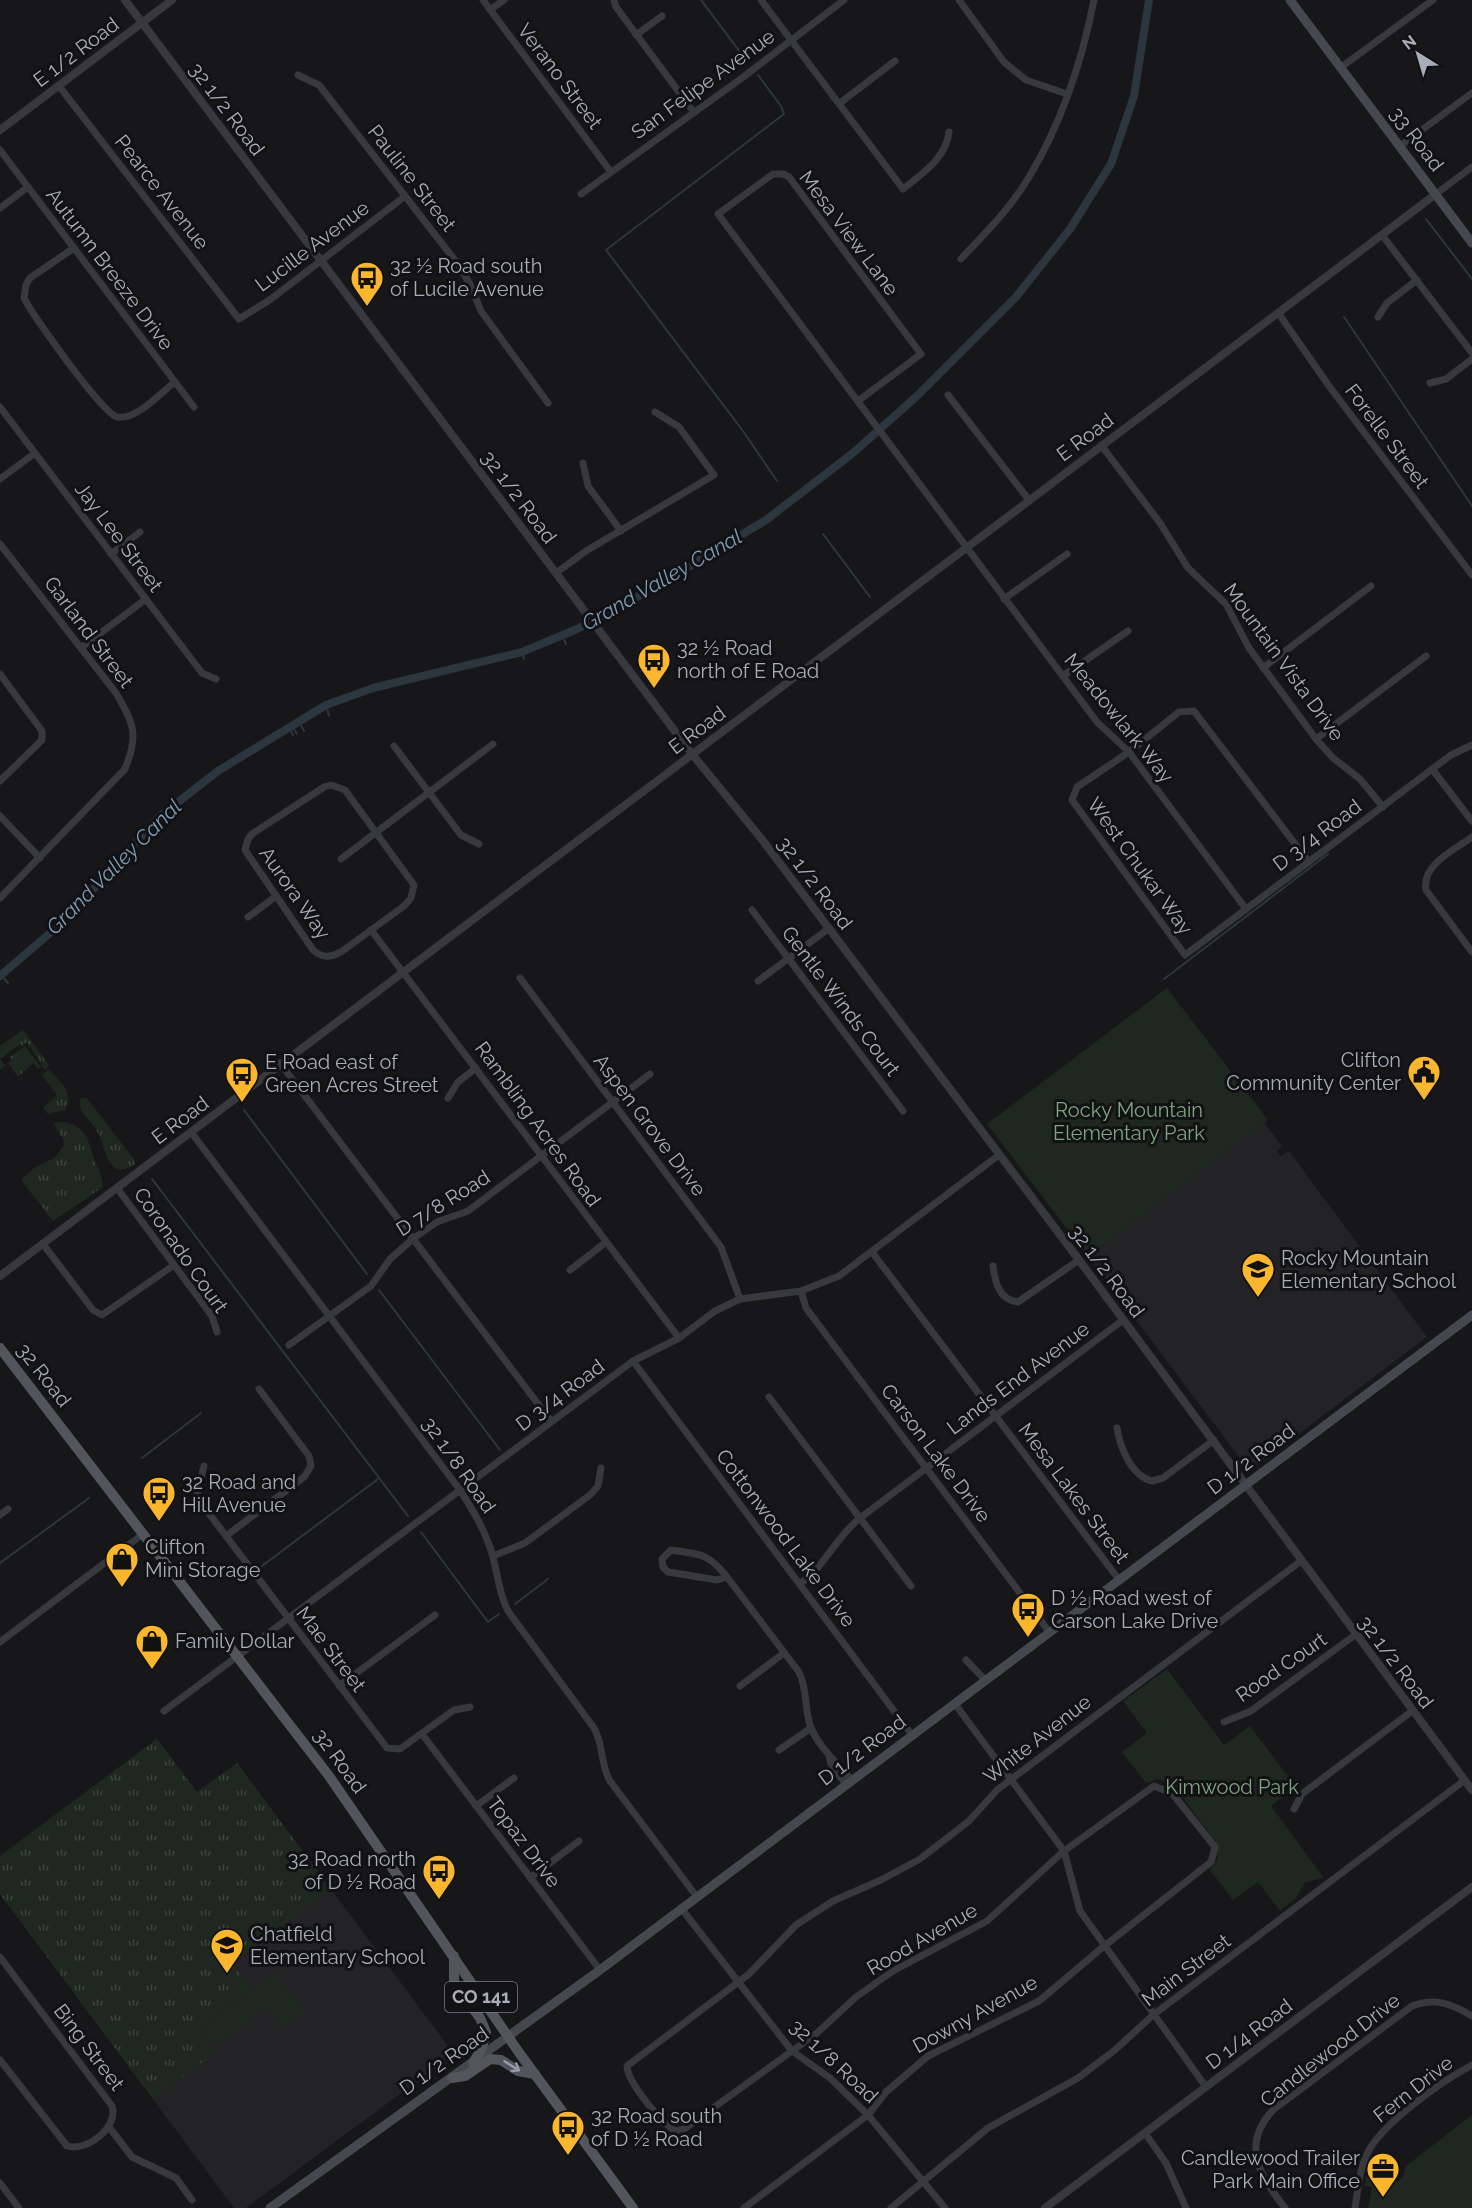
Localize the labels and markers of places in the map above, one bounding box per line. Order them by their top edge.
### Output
place label: 32 ½ Road south of Lucile Avenue [390,254,544,301]
bus stop icon: 32 ½ Road south of Lucile Avenue [349,260,385,307]
place label: 32 ½ Road north of E Road [677,636,819,683]
bus stop icon: 32 ½ Road north of E Road [636,642,672,689]
place label: Clifton Community Center [1226,1048,1401,1095]
place label: E Road east of Green Acres Street [265,1050,439,1097]
public building icon: Clifton Community Center [1406,1054,1442,1101]
bus stop icon: E Road east of Green Acres Street [224,1056,260,1103]
place label: Rocky Mountain Elementary School [1281,1246,1457,1293]
school or university icon: Rocky Mountain Elementary School [1240,1251,1276,1298]
place label: 32 Road and Hill Avenue [182,1470,296,1517]
bus stop icon: 32 Road and Hill Avenue [141,1475,177,1522]
place label: Clifton Mini Storage [145,1535,261,1582]
shop icon: Clifton Mini Storage [104,1541,140,1588]
place label: D ½ Road west of Carson Lake Drive [1051,1586,1218,1633]
bus stop icon: D ½ Road west of Carson Lake Drive [1010,1591,1046,1638]
shop icon: Family Dollar [134,1623,170,1670]
place label: Family Dollar [175,1629,295,1653]
place label: 32 Road north of D ½ Road [288,1847,416,1894]
bus stop icon: 32 Road north of D ½ Road [421,1853,457,1900]
place label: Chatfield Elementary School [250,1922,426,1969]
school or university icon: Chatfield Elementary School [209,1927,245,1974]
place label: 32 Road south of D ½ Road [591,2104,722,2151]
bus stop icon: 32 Road south of D ½ Road [550,2109,586,2156]
place label: Candlewood Trailer Park Main Office [1181,2146,1360,2193]
office icon: Candlewood Trailer Park Main Office [1365,2151,1401,2198]

